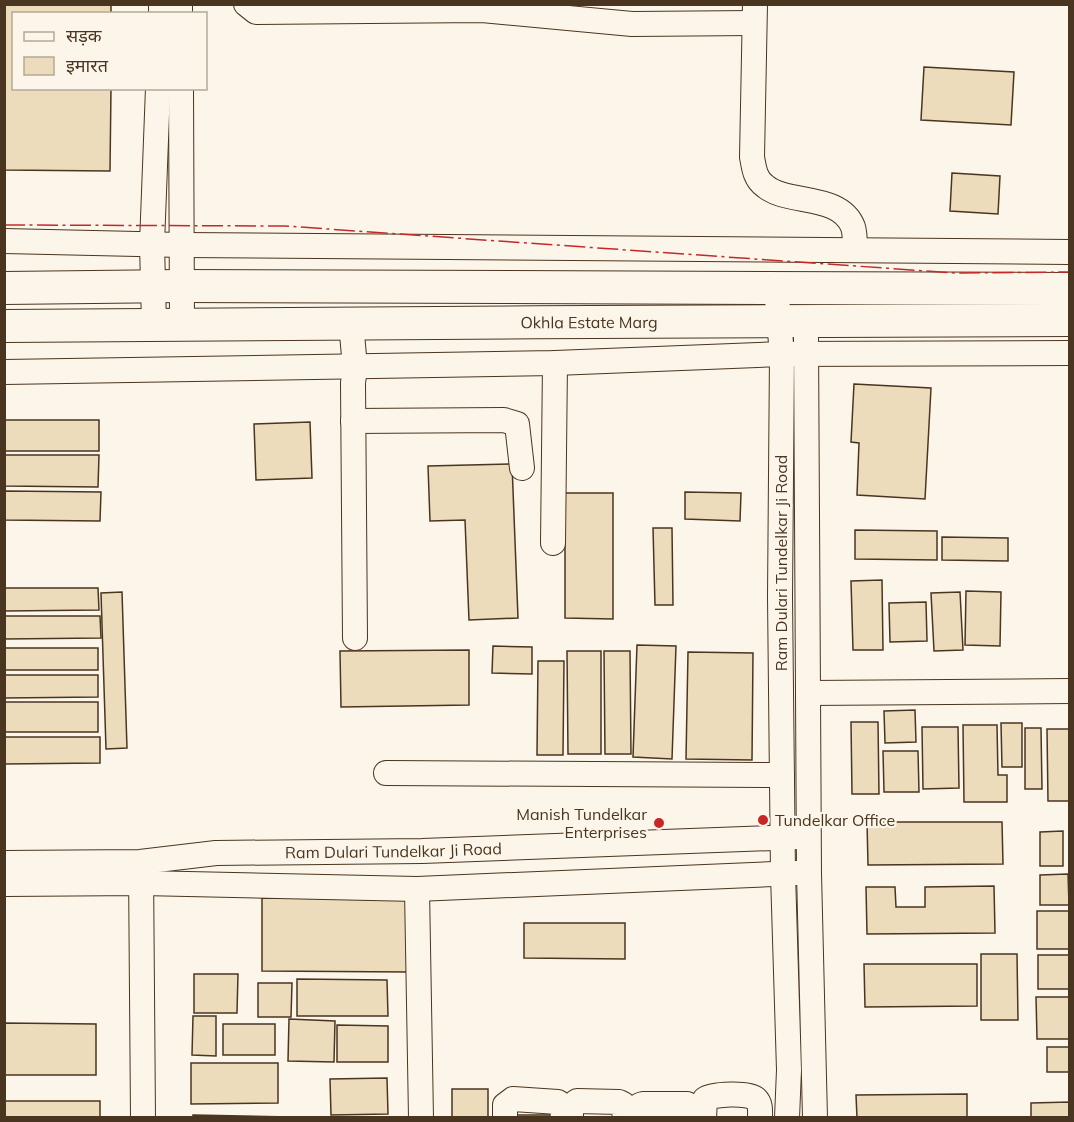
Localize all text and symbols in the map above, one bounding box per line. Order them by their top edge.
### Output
legend [12,12,207,90]
text: सड़क [66,24,103,47]
text: इमारत [66,54,109,77]
street label: Okhla Estate Marg [520,312,658,332]
street label: Ram Dulari Tundelkar Ji Road [771,455,791,671]
place label: Manish Tundelkar Enterprises [516,804,647,842]
place label: Tundelkar Office [775,810,895,830]
marker: Tundelkar Office [756,813,770,827]
marker: Manish Tundelkar Enterprises [652,816,666,830]
street label: Ram Dulari Tundelkar Ji Road [285,838,502,862]

